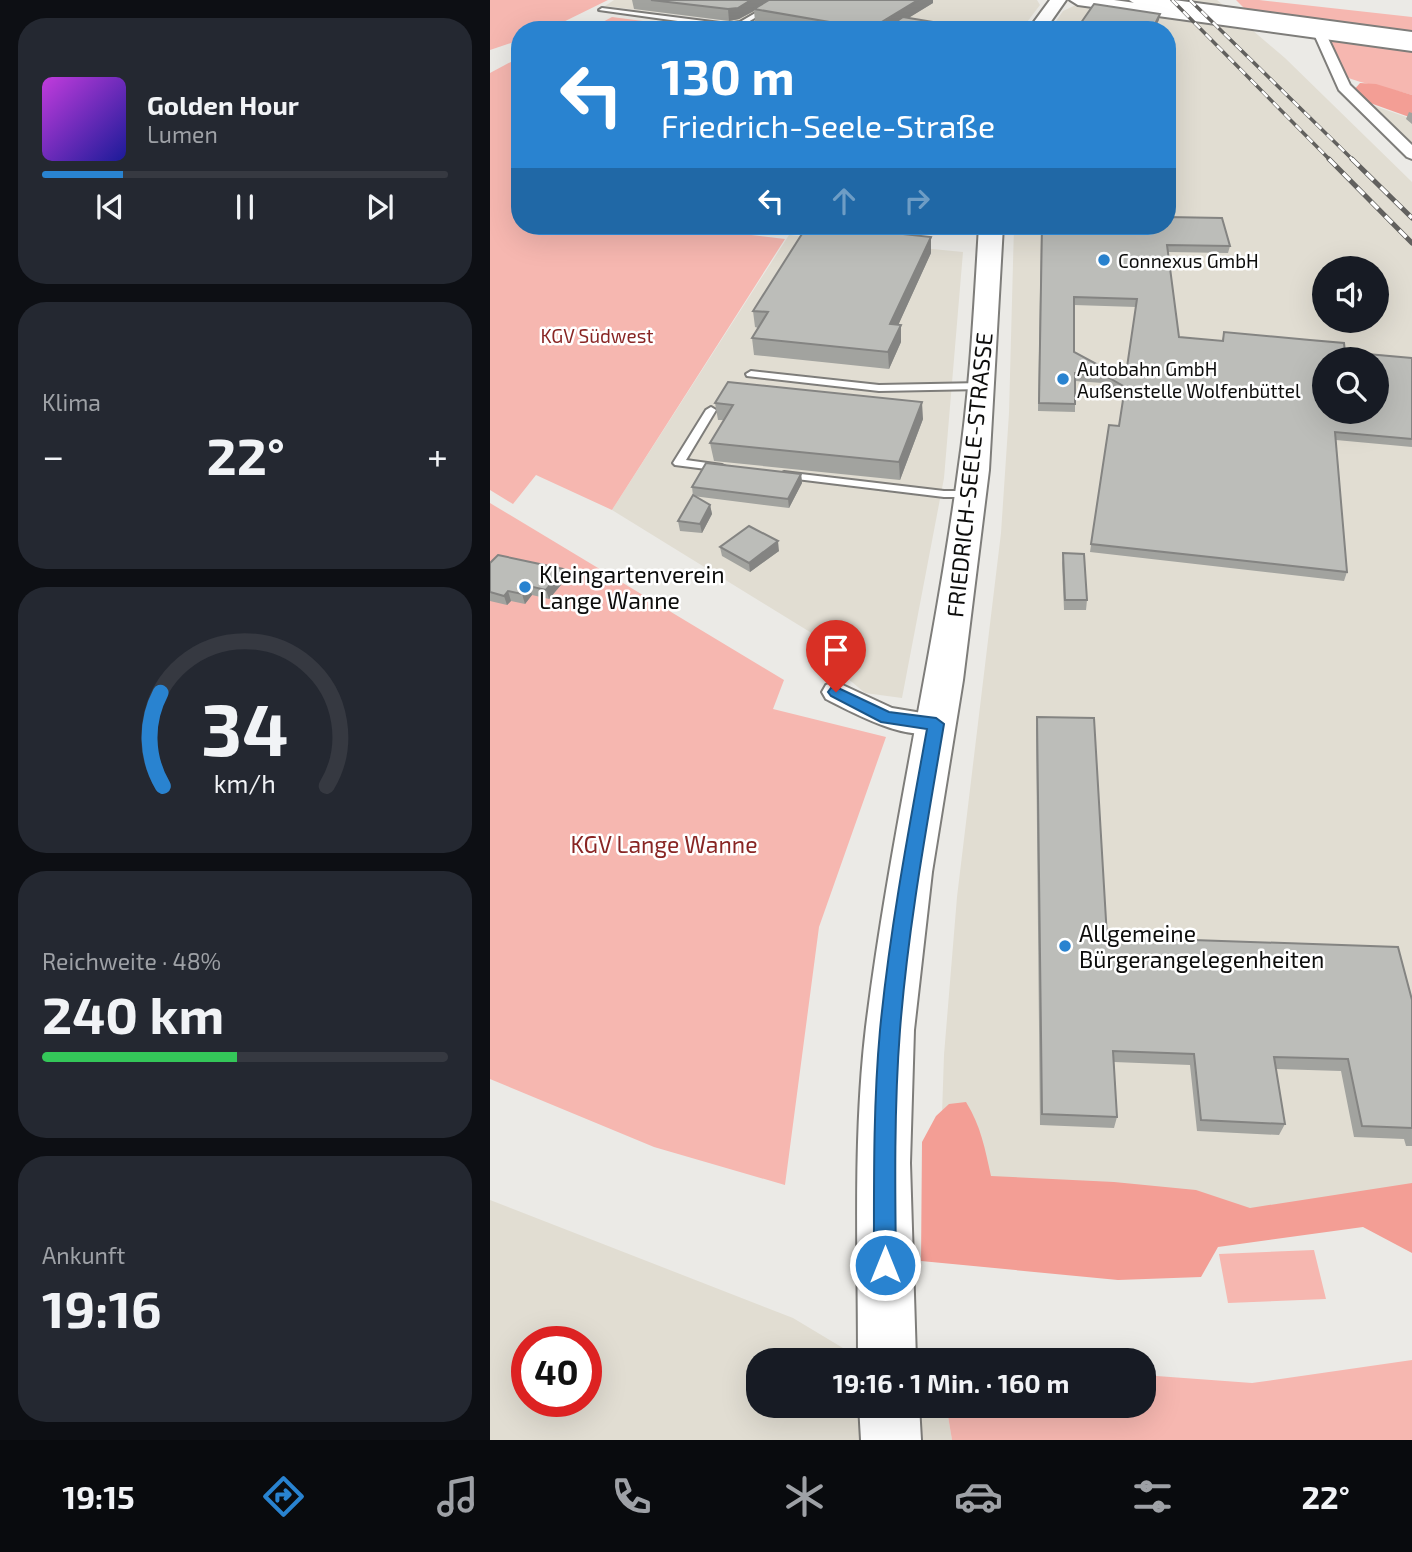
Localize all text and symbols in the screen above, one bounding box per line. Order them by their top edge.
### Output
text: 130 m [661,46,795,105]
icon: left [546,49,637,140]
text: Golden Hour [147,89,299,120]
text: Friedrich-Seele-Straße [661,106,995,144]
text: Lumen [147,120,218,148]
icon: left [752,182,790,220]
icon: ahead [825,182,863,220]
icon: right [898,182,936,220]
icon: previous [91,188,129,226]
icon: pause [226,188,264,226]
icon: next [361,188,399,226]
place label: Connexus GmbH [1118,249,1259,272]
marker: Connexus GmbH [1096,252,1112,268]
map controls [1312,256,1389,424]
button: sound [1312,256,1389,333]
park label: KGV Südwest [540,324,654,347]
street label: FRIEDRICH-SEELE-STRASSE [940,331,998,619]
button: search [1312,347,1389,424]
place label: Autobahn GmbH Außenstelle Wolfenbüttel [1077,357,1301,402]
marker: Autobahn GmbH Außenstelle Wolfenbüttel [1055,371,1071,387]
text: Klima [42,388,101,416]
text: 22° [206,423,285,485]
text: − [42,432,64,478]
text: + [427,432,448,478]
place label: Kleingartenverein Lange Wanne [539,560,725,614]
marker: Kleingartenverein Lange Wanne [517,579,533,595]
pin [806,620,866,692]
icon: arrive [817,631,855,669]
text: 34 [201,683,289,771]
text: km/h [214,768,276,798]
park label: KGV Lange Wanne [570,830,758,858]
place label: Allgemeine Bürgerangelegenheiten [1079,919,1324,973]
marker: Allgemeine Bürgerangelegenheiten [1057,938,1073,954]
text: Reichweite · 48% [42,947,221,975]
text: 240 km [42,982,224,1044]
position arrow [848,1228,922,1302]
text: Ankunft [42,1241,125,1269]
text: 19:16 [42,1276,162,1338]
speed limit sign: 40 [511,1326,602,1417]
text: 19:16 · 1 Min. · 160 m [833,1367,1069,1398]
icon: directions [259,1472,308,1521]
icon: music [433,1472,482,1521]
icon: phone [607,1472,656,1521]
icon: climate [780,1472,829,1521]
icon: car [954,1472,1003,1521]
icon: filters [1128,1472,1177,1521]
text: 19:15 [62,1477,135,1515]
text: 22° [1301,1477,1350,1515]

